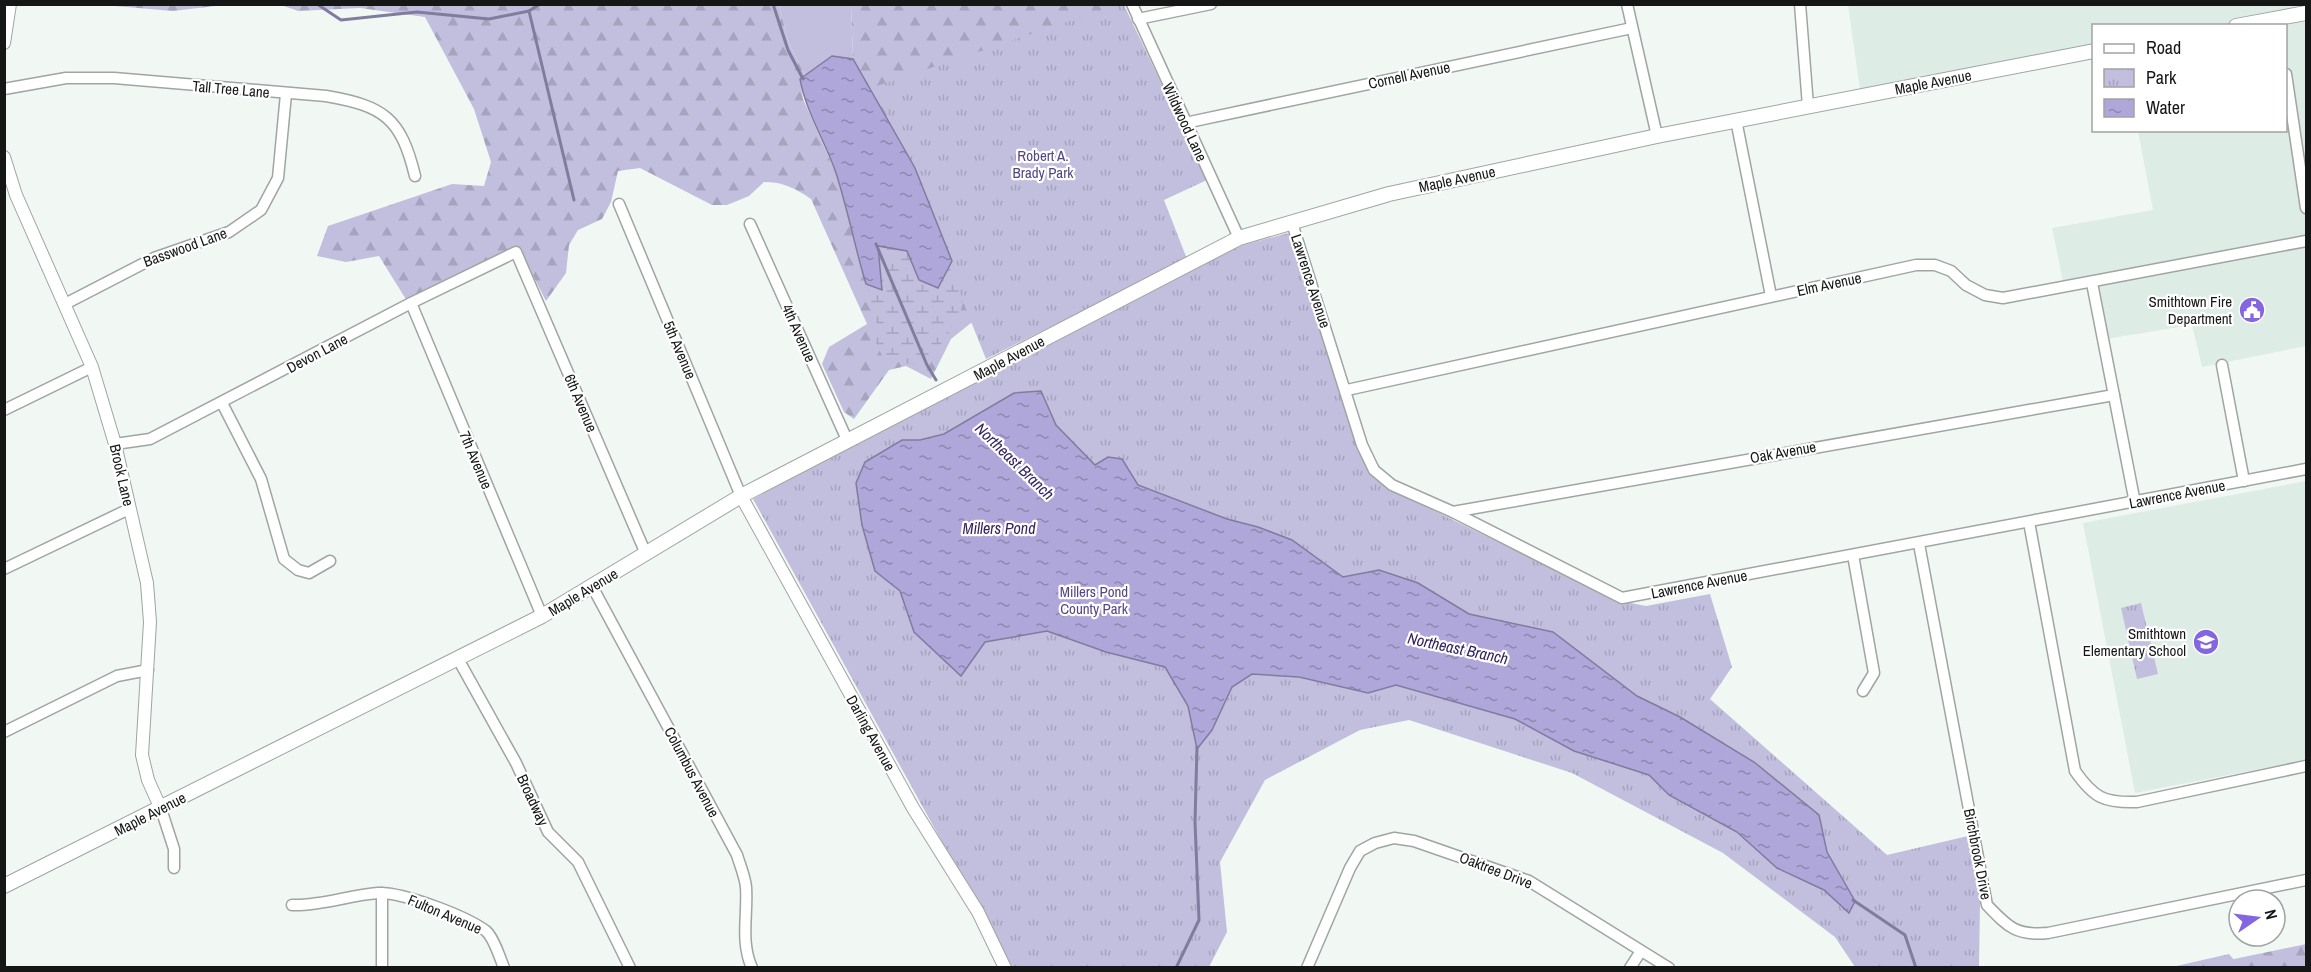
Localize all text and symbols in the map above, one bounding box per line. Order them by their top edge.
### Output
legend [2092,24,2287,132]
text: Road [2146,35,2181,60]
street label: Cornell Avenue [1366,56,1452,94]
street label: Maple Avenue [1893,64,1973,100]
text: Park [2146,65,2177,90]
street label: Tall Tree Lane [191,75,271,103]
street label: Wildwood Lane [1158,79,1212,165]
text: Water [2146,95,2185,120]
park label: Robert A. Brady Park [1013,145,1074,183]
street label: Maple Avenue [1417,161,1497,197]
street label: Basswood Lane [140,222,230,272]
street label: Lawrence Avenue [1286,231,1336,331]
street label: Elm Avenue [1795,267,1863,301]
place label: Smithtown Fire Department [2149,291,2233,329]
public building icon: Smithtown Fire Department [2237,295,2267,325]
street label: 4th Avenue [777,301,821,365]
street label: 5th Avenue [658,318,702,382]
street label: Devon Lane [283,328,351,378]
street label: Maple Avenue [970,330,1048,386]
street label: 6th Avenue [559,371,603,435]
water label: Northeast Branch [971,418,1059,504]
street label: 7th Avenue [454,428,498,492]
street label: Oak Avenue [1748,436,1818,468]
street label: Brook Lane [105,442,139,508]
street label: Lawrence Avenue [2127,474,2227,514]
water label: Millers Pond [963,517,1036,539]
street label: Maple Avenue [544,563,622,621]
street label: Lawrence Avenue [1649,564,1749,604]
park label: Millers Pond County Park [1060,581,1129,619]
place label: Smithtown Elementary School [2083,623,2186,661]
water label: Northeast Branch [1406,627,1510,669]
school or university icon: Smithtown Elementary School [2191,627,2221,657]
street label: Darling Avenue [841,691,901,775]
street label: Columbus Avenue [659,723,725,821]
street label: Broadway [512,771,554,830]
street label: Maple Avenue [111,787,190,841]
street label: Birchbrook Drive [1959,807,1997,901]
street label: Oaktree Drive [1456,846,1536,894]
north arrow [2227,888,2287,948]
street label: Fulton Avenue [405,889,485,939]
text: N [2260,907,2283,922]

